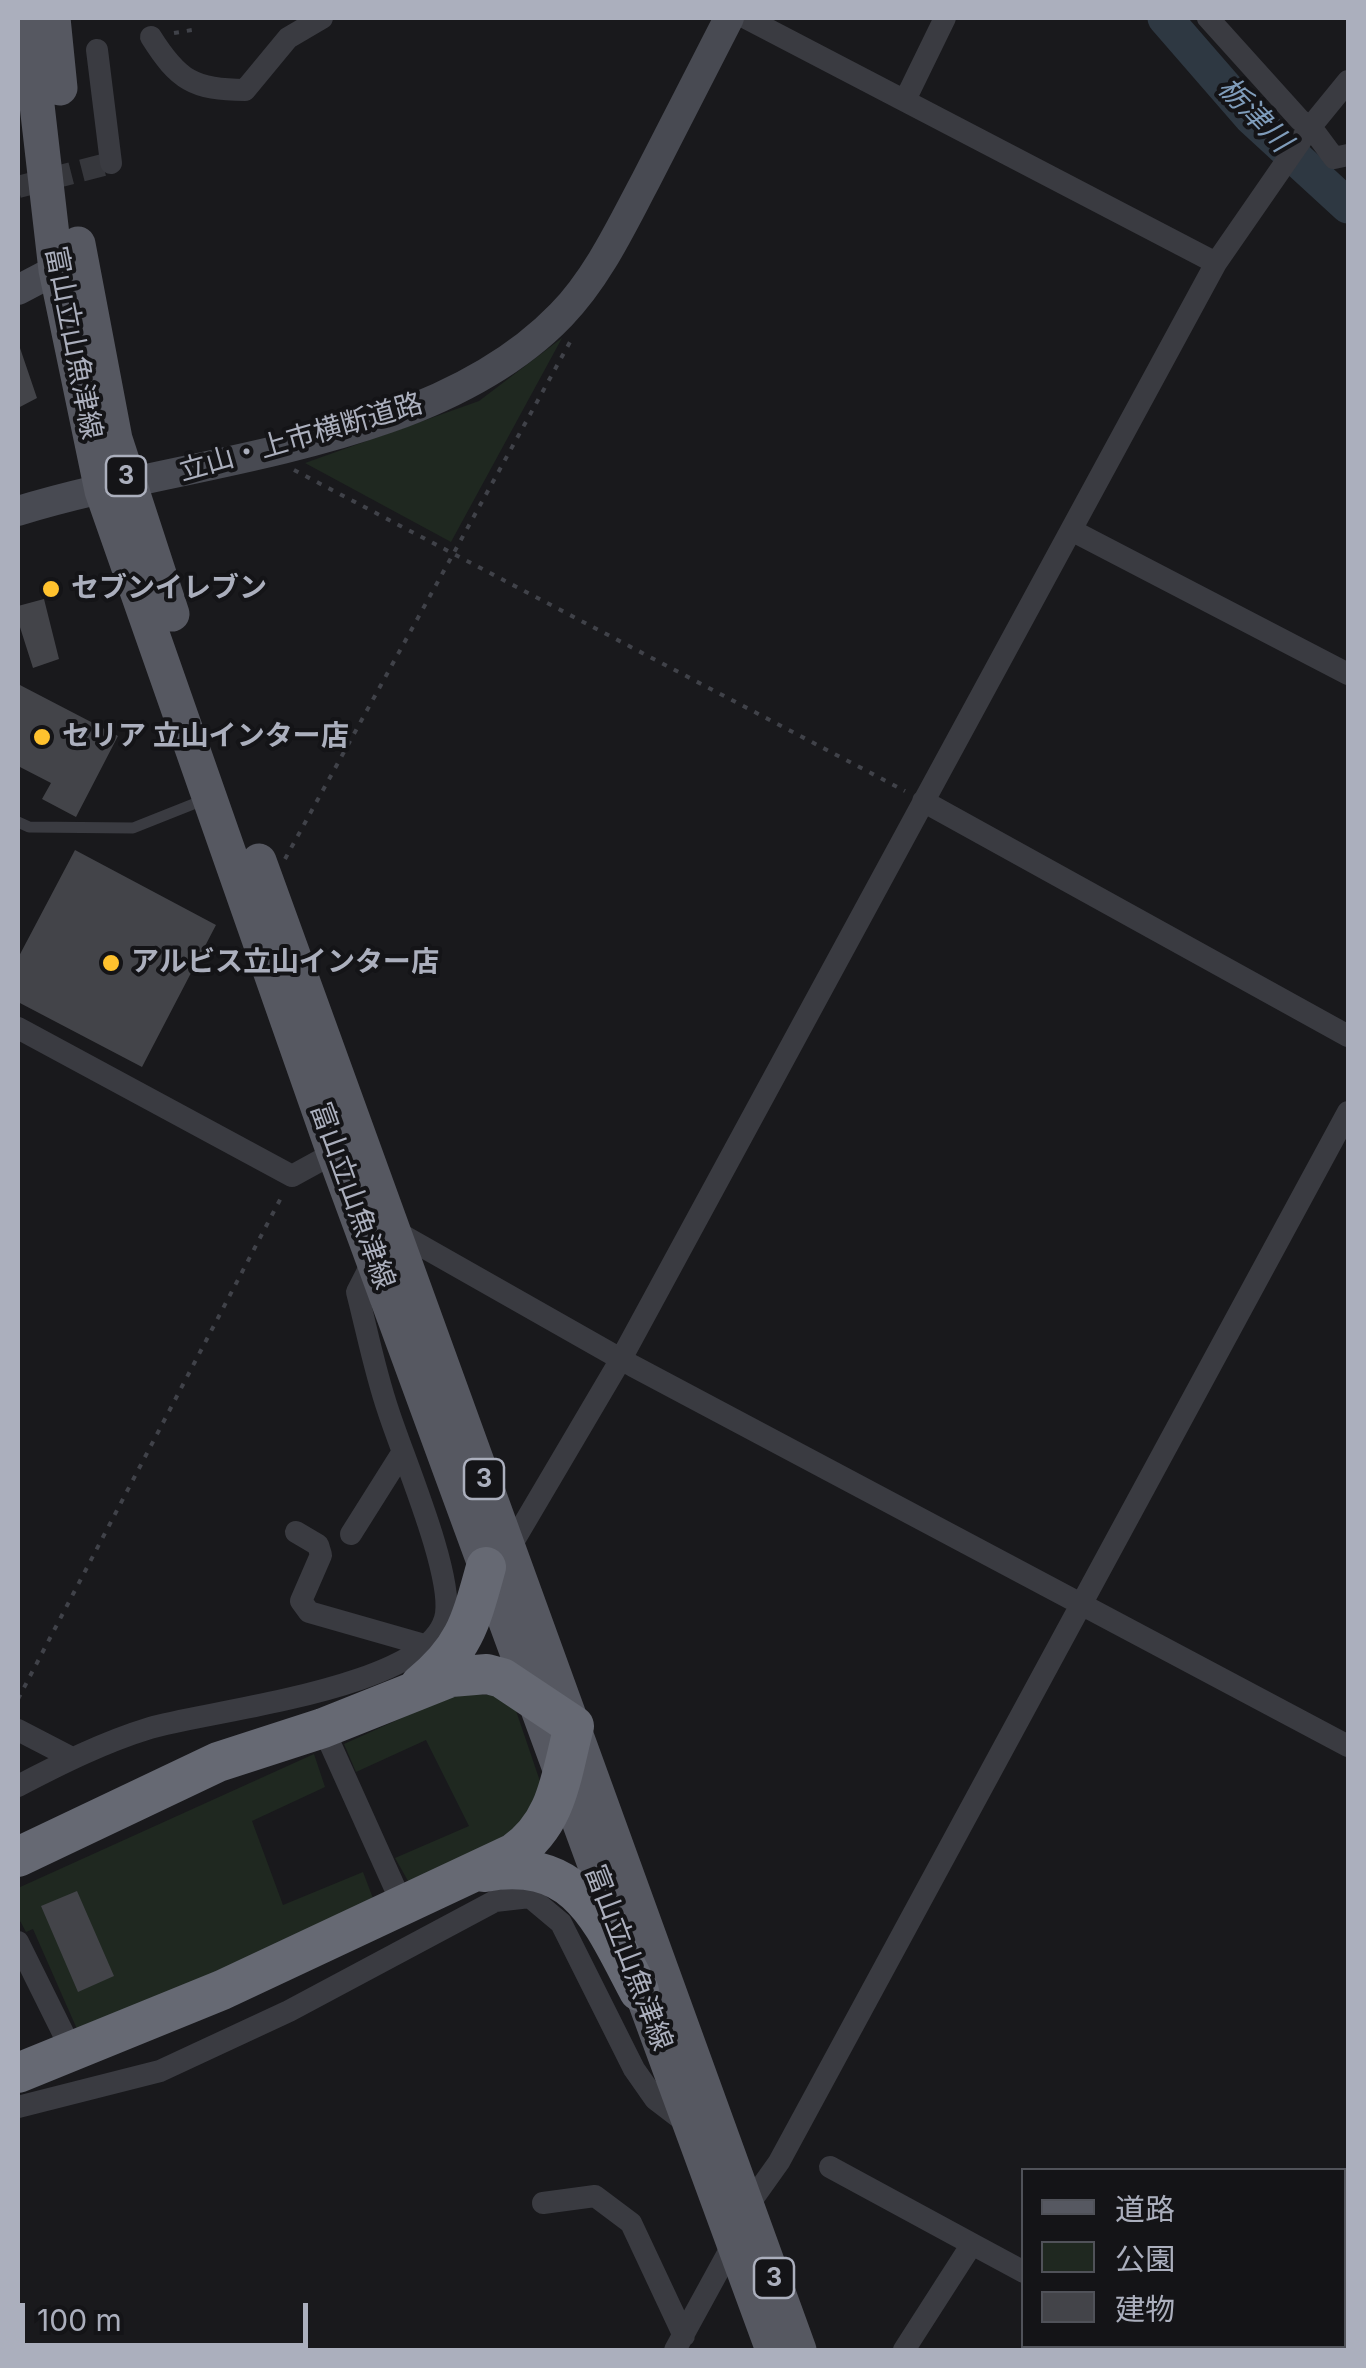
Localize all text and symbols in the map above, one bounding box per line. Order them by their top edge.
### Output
water label: 栃津川 [1210,70,1298,160]
street label: 富山立山魚津線 [38,244,108,442]
street label: 立山・上市横断道路 [175,387,427,489]
road number: 3 [106,456,146,496]
place label: セブンイレブン [71,572,267,606]
marker: セブンイレブン [40,578,62,600]
place label: セリア 立山インター店 [62,720,349,754]
marker: セリア 立山インター店 [31,726,53,748]
place label: アルビス立山インター店 [131,946,439,980]
marker: アルビス立山インター店 [100,952,122,974]
street label: 富山立山魚津線 [303,1098,401,1294]
road number: 3 [464,1459,504,1499]
street label: 富山立山魚津線 [577,1860,679,2056]
legend [1021,2168,1346,2348]
text: 道路 [1115,2191,1175,2227]
text: 公園 [1115,2241,1175,2277]
road number: 3 [754,2258,794,2298]
scale bar [25,2283,312,2345]
text: 建物 [1115,2291,1175,2327]
text: 100 m [37,2302,122,2338]

